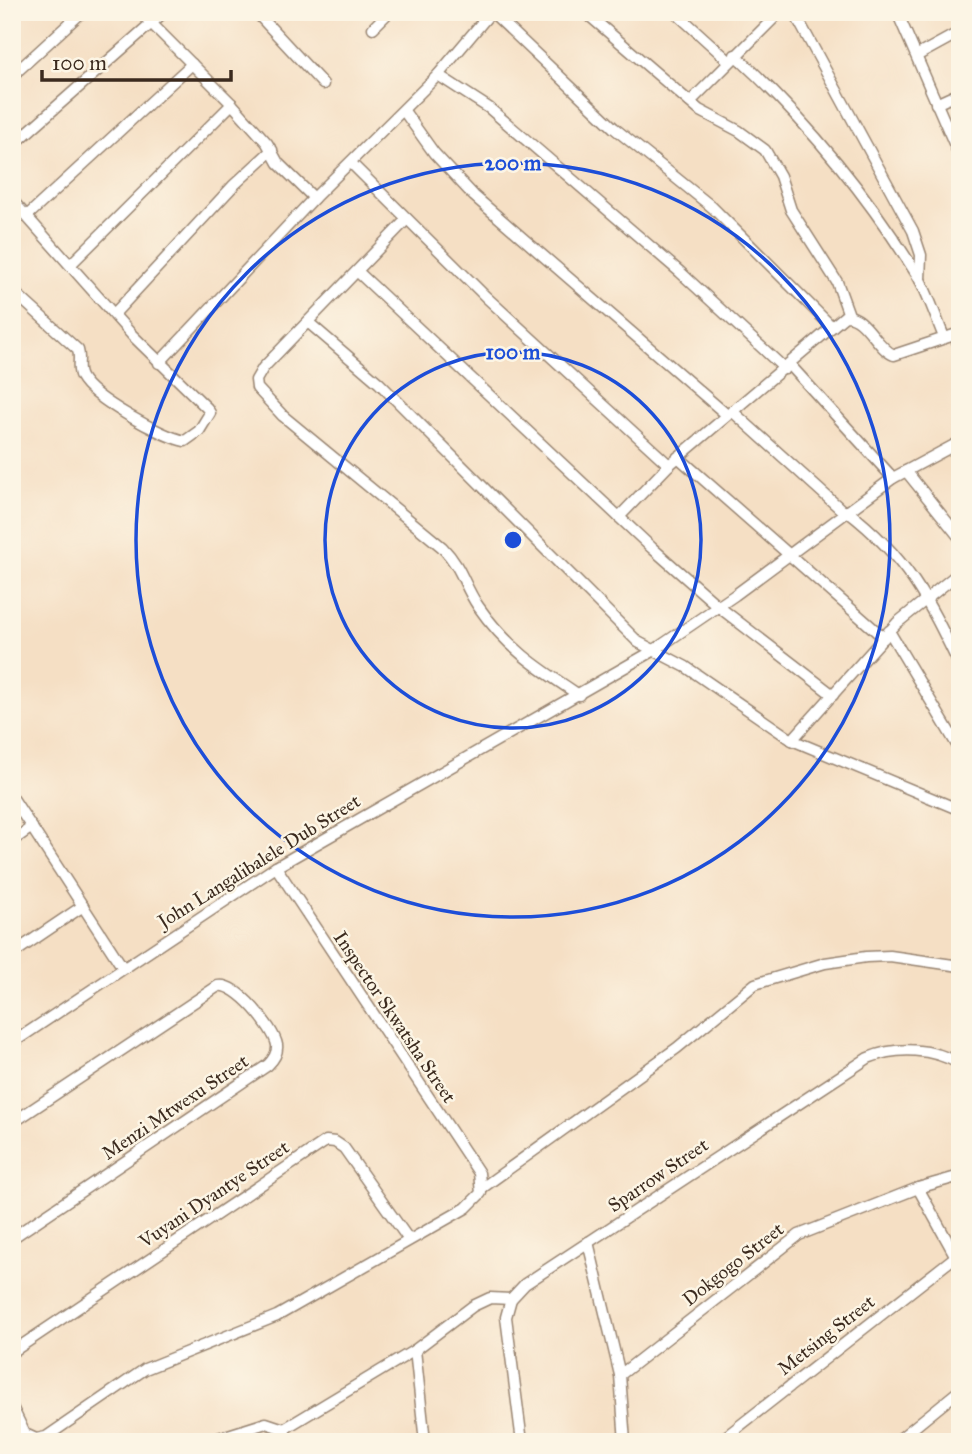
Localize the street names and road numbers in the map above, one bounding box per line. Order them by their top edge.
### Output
street label: John Langalibalele Dub Street [152,789,365,935]
street label: Inspector Skwatsha Street [329,927,461,1107]
street label: Menzi Mtwexu Street [97,1049,253,1165]
street label: Sparrow Street [603,1133,713,1217]
street label: Vuyani Dyantye Street [134,1135,294,1253]
street label: Dokgogo Street [678,1217,789,1311]
street label: Metsing Street [773,1290,880,1381]

